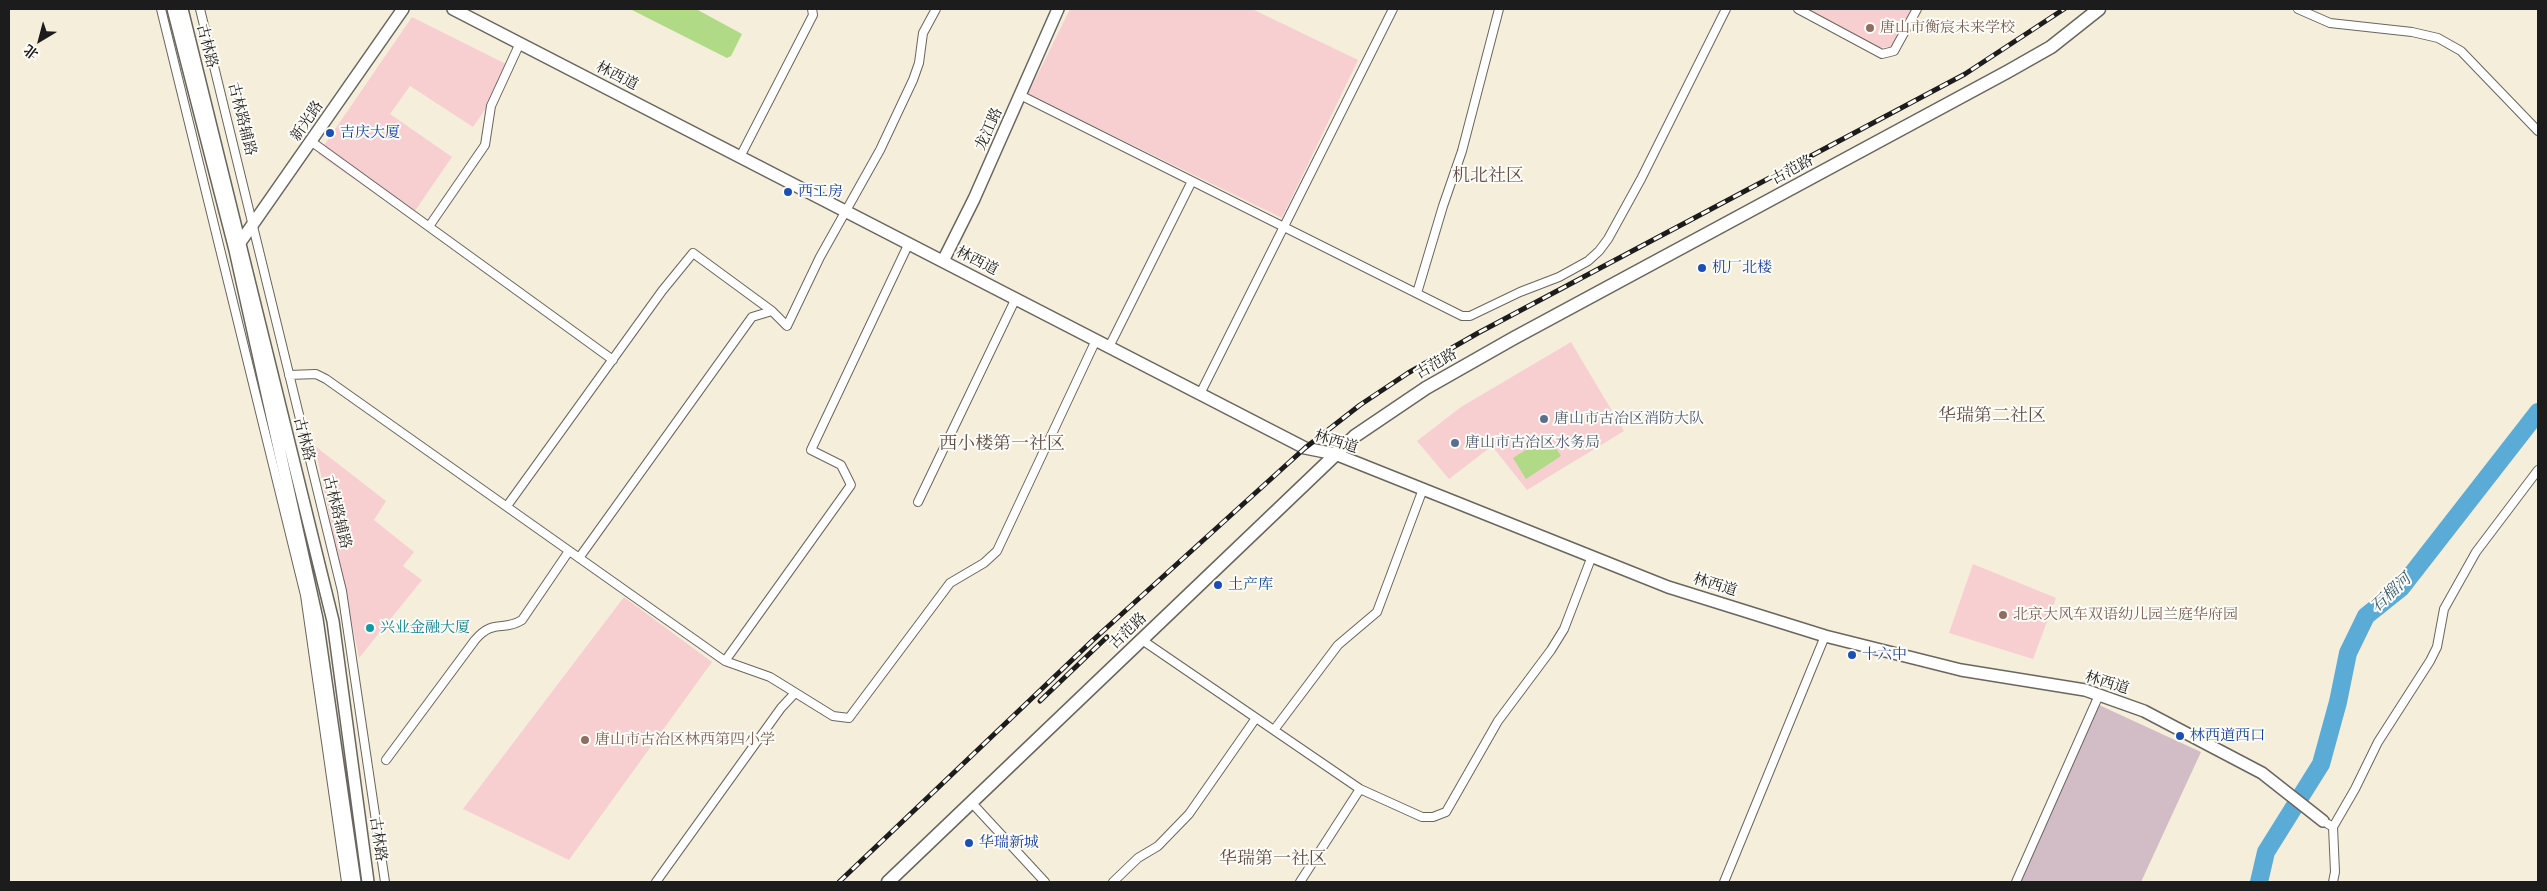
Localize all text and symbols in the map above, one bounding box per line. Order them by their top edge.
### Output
north arrow [15,15,65,65]
place label: 唐山市衡宸未来学校 [1880,19,2015,37]
street label: 古林路 [193,22,221,70]
marker: 唐山市衡宸未来学校 [1864,22,1876,34]
text: 北 [20,41,42,63]
street label: 林西道 [593,58,641,94]
street label: 古林路辅路 [224,80,260,158]
street label: 新光路 [287,97,327,145]
street label: 龙江路 [972,105,1006,153]
place label: 吉庆大厦 [340,124,400,142]
marker: 吉庆大厦 [324,127,336,139]
street label: 古范路 [1768,151,1816,189]
district label: 机北社区 [1452,165,1524,187]
place label: 西工房 [798,183,843,201]
marker: 西工房 [782,186,794,198]
street label: 林西道 [953,243,1001,279]
place label: 机厂北楼 [1712,259,1772,277]
marker: 机厂北楼 [1696,262,1708,274]
street label: 古范路 [1412,345,1460,383]
district label: 华瑞第二社区 [1938,405,2046,427]
place label: 唐山市古冶区消防大队 [1554,410,1704,428]
marker: 唐山市古冶区消防大队 [1538,413,1550,425]
street label: 古林路 [290,415,318,463]
street label: 林西道 [1312,427,1360,457]
district label: 西小楼第一社区 [939,433,1065,455]
place label: 唐山市古冶区水务局 [1465,434,1600,452]
marker: 唐山市古冶区水务局 [1449,437,1461,449]
street label: 古林路辅路 [319,473,355,551]
street label: 林西道 [1691,570,1739,600]
water label: 石榴河 [2367,570,2415,616]
place label: 土产库 [1228,576,1273,594]
marker: 土产库 [1212,579,1224,591]
place label: 北京大风车双语幼儿园兰庭华府园 [2013,606,2238,624]
street label: 古范路 [1106,609,1150,653]
marker: 北京大风车双语幼儿园兰庭华府园 [1997,609,2009,621]
place label: 兴业金融大厦 [380,619,470,637]
marker: 兴业金融大厦 [364,622,376,634]
place label: 十六中 [1862,646,1907,664]
marker: 十六中 [1846,649,1858,661]
street label: 林西道 [2083,668,2131,698]
place label: 林西道西口 [2190,727,2265,745]
marker: 林西道西口 [2174,730,2186,742]
place label: 唐山市古冶区林西第四小学 [595,731,775,749]
marker: 唐山市古冶区林西第四小学 [579,734,591,746]
street label: 古林路 [366,815,390,863]
place label: 华瑞新城 [979,834,1039,852]
marker: 华瑞新城 [963,837,975,849]
district label: 华瑞第一社区 [1219,848,1327,870]

